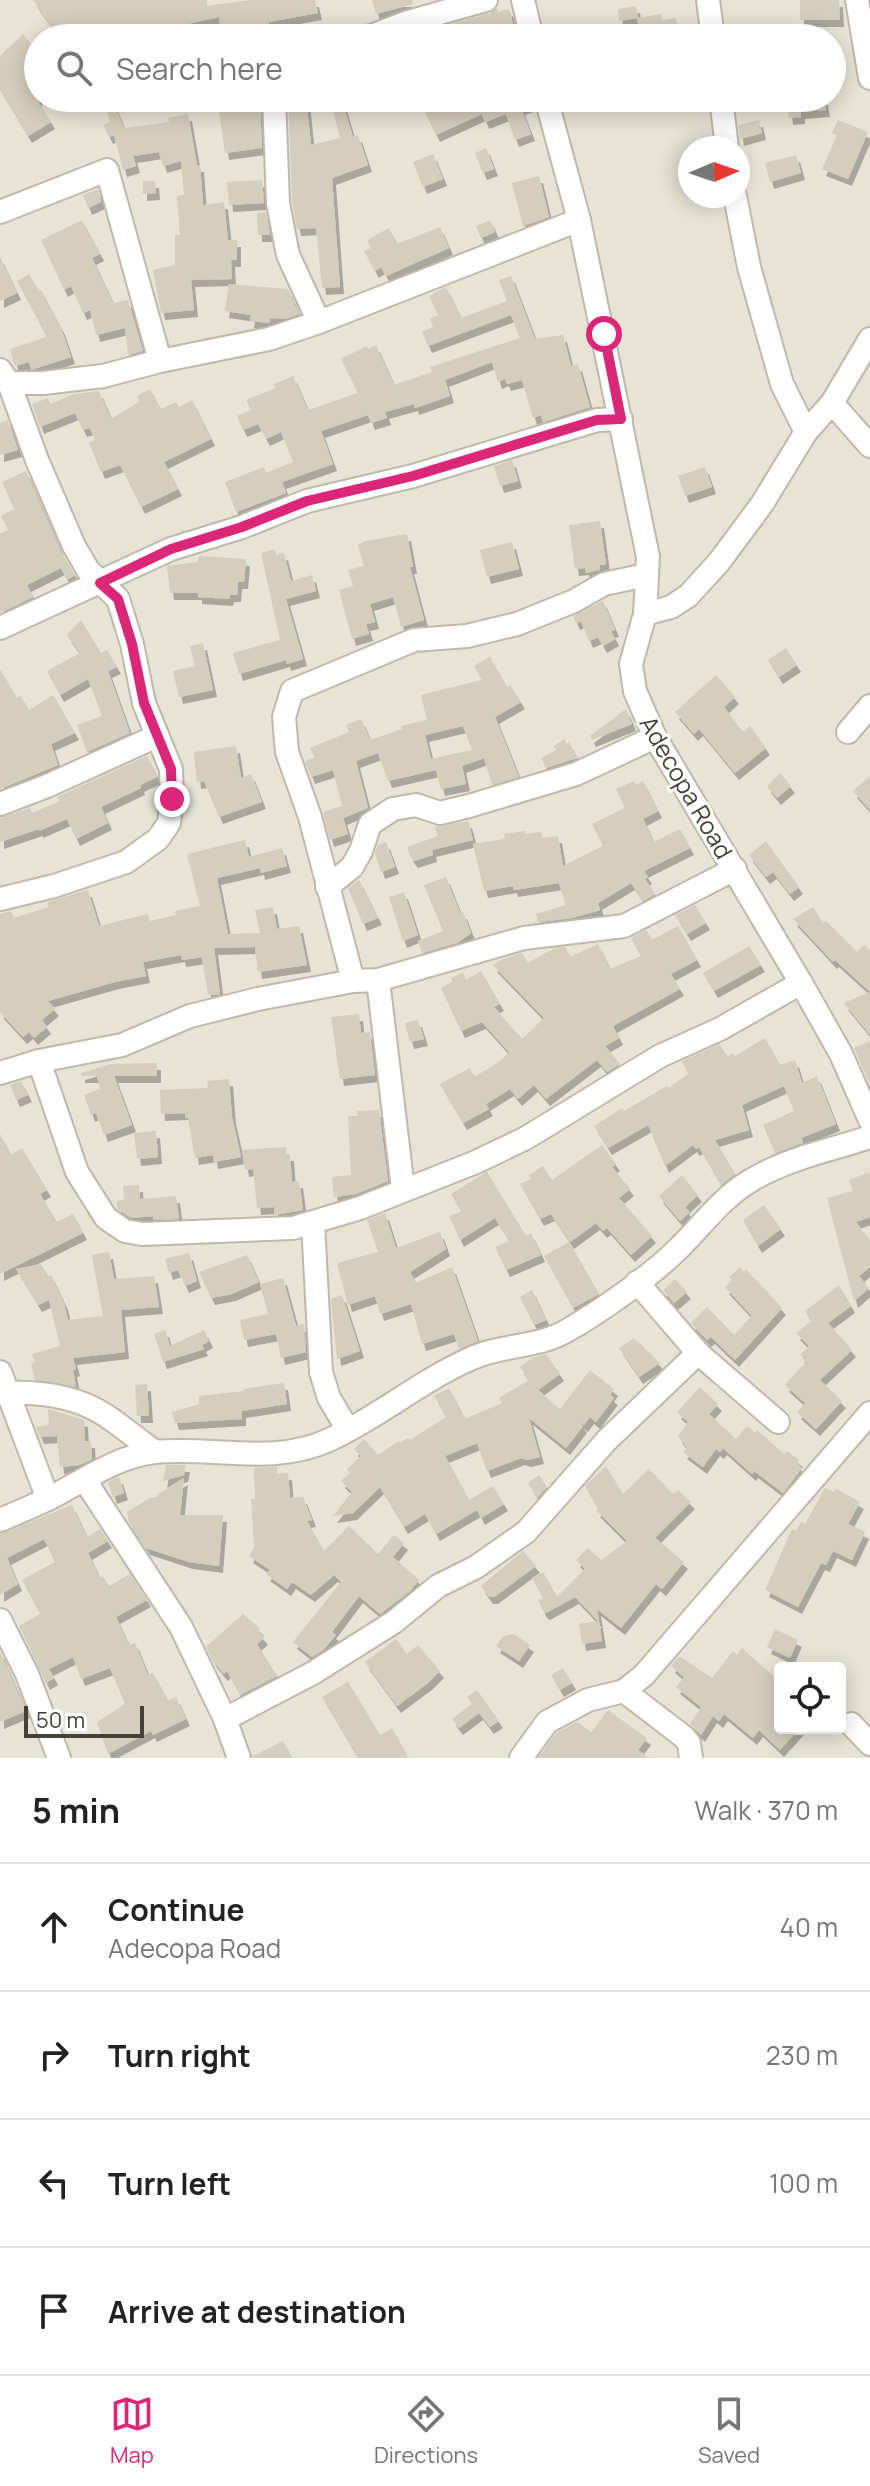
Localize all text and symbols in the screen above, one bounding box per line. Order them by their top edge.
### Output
search box [24,24,846,112]
icon: search [52,46,96,90]
text: Search here [116,48,283,89]
north arrow [678,136,750,208]
route start [586,316,622,352]
street label: Adecopa Road [633,710,741,864]
route end [154,781,190,817]
map controls [774,1662,846,1734]
button: locate [774,1662,846,1734]
scale bar [24,1702,144,1738]
text: 50 m [36,1705,85,1735]
text: 5 min [32,1787,120,1833]
text: Walk · 370 m [695,1792,838,1828]
text: Continue [108,1889,244,1930]
icon: ahead [32,1905,76,1949]
text: 40 m [780,1909,838,1945]
text: Adecopa Road [108,1930,281,1966]
icon: right [32,2033,76,2077]
text: Turn right [108,2035,251,2076]
text: 230 m [766,2037,838,2073]
icon: left [32,2161,76,2205]
text: Turn left [108,2163,231,2204]
text: 100 m [769,2165,838,2201]
icon: arrive [32,2289,76,2333]
text: Arrive at destination [108,2291,406,2332]
tab: Map [110,2392,154,2470]
tab: Directions [374,2392,478,2470]
tab: Saved [698,2392,760,2470]

